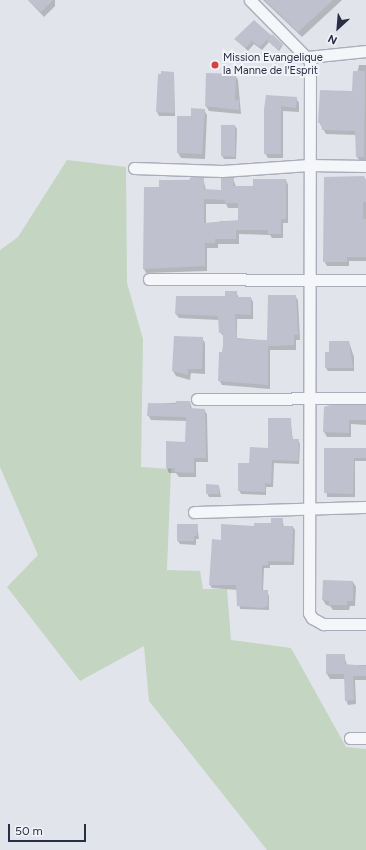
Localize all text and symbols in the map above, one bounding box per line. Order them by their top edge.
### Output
north arrow [318,8,358,48]
text: N [326,32,339,47]
place label: Mission Evangelique la Manne de l'Esprit [223,52,323,78]
marker: Mission Evangelique la Manne de l'Esprit [210,60,220,70]
scale bar [10,816,88,842]
text: 50 m [15,824,43,838]

